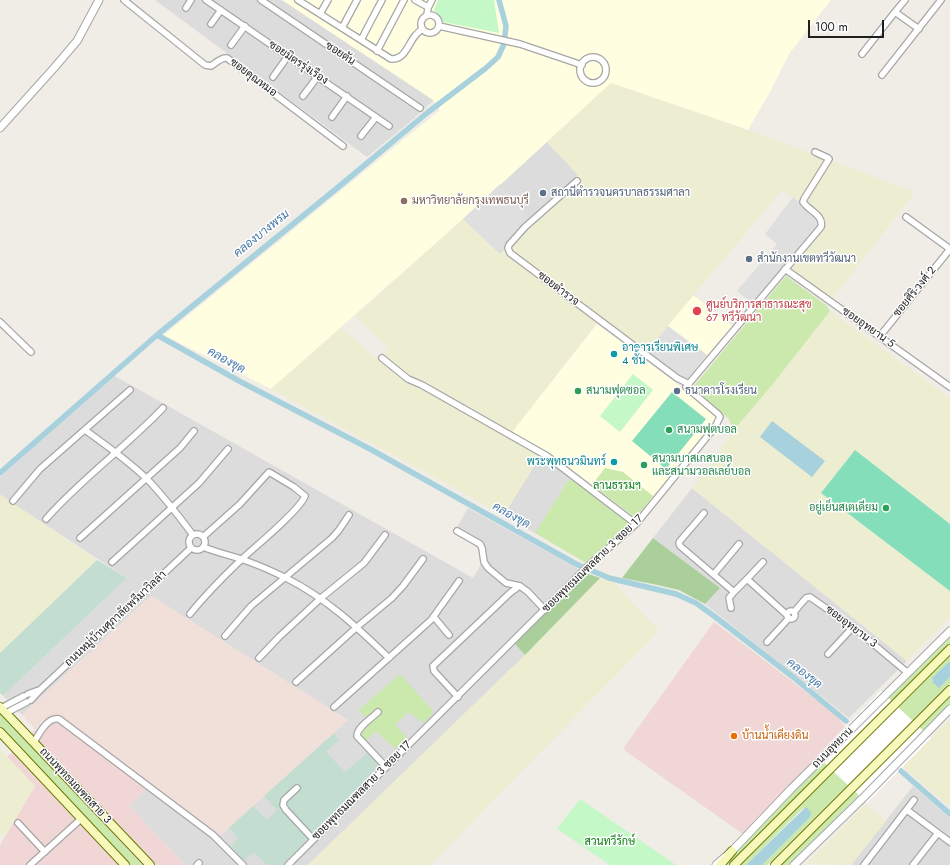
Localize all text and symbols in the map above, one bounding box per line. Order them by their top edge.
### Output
scale bar [810,12,886,38]
text: 100 m [815,18,848,36]
street label: ซอยมิตรรุ่งเรือง [266,38,330,88]
street label: ซอยตัน [323,39,357,69]
street label: ซอยคุณหมอ [227,56,279,100]
place label: สถานีตำรวจนครบาลธรรมศาลา [551,186,690,200]
marker: สถานีตำรวจนครบาลธรรมศาลา [538,188,548,198]
place label: มหาวิทยาลัยกรุงเทพธนบุรี [412,194,529,208]
marker: มหาวิทยาลัยกรุงเทพธนบุรี [399,196,409,206]
water label: คลองบางพรม [231,207,293,261]
place label: สำนักงานเขตทวีวัฒนา [757,252,856,266]
marker: สำนักงานเขตทวีวัฒนา [744,254,754,264]
street label: ซอยศิริ-วงศ์ 2 [891,264,939,320]
street label: ซอยตำรวจ [535,269,581,309]
place label: ศูนย์บริการสาธารณะสุข 67 ทวีวัฒนา [706,298,812,324]
marker: ศูนย์บริการสาธารณะสุข 67 ทวีวัฒนา [691,305,703,317]
street label: ซอยอุทยาน 5 [839,305,897,351]
place label: อาคารเรียนพิเศษ 4 ชั้น [622,341,699,367]
water label: คลองขุด [205,345,247,377]
marker: อาคารเรียนพิเศษ 4 ชั้น [609,349,619,359]
place label: สนามฟุตซอล [586,384,646,398]
place label: ธนาคารโรงเรียน [685,384,757,398]
marker: สนามฟุตซอล [573,386,583,396]
marker: ธนาคารโรงเรียน [672,386,682,396]
place label: สนามฟุตบอล [677,423,737,437]
marker: สนามฟุตบอล [664,425,674,435]
place label: สนามบาสเกสบอล และสนามวอลเลย์บอล [652,452,751,478]
place label: พระพุทธนวมินทร์ [527,455,606,469]
marker: พระพุทธนวมินทร์ [609,457,619,467]
marker: สนามบาสเกสบอล และสนามวอลเลย์บอล [639,460,649,470]
park label: ลานธรรมฯ [593,479,641,493]
water label: คลองขุด [490,500,532,532]
place label: อยู่เย็นสเตเดียม [809,501,878,515]
marker: อยู่เย็นสเตเดียม [881,503,891,513]
street label: ซอยพุทธมณฑลสาย 3 ซอย 17 [540,512,646,616]
street label: ถนนหมู่บ้านศุภาลัยพรีมาวิลล่า [62,568,170,670]
street label: ซอยอุทยาน 3 [823,603,879,651]
water label: คลองขุด [783,656,825,692]
street label: ถนนอุทยาน [810,725,856,771]
place label: บ้านน้ำเคียงดิน [742,729,809,743]
marker: บ้านน้ำเคียงดิน [729,731,739,741]
street label: ซอยพุทธมณฑลสาย 3 ซอย 17 [310,739,414,843]
street label: ถนนพุทธมณฑลสาย 3 [36,745,114,827]
park label: สวนทวีรักษ์ [585,835,635,849]

